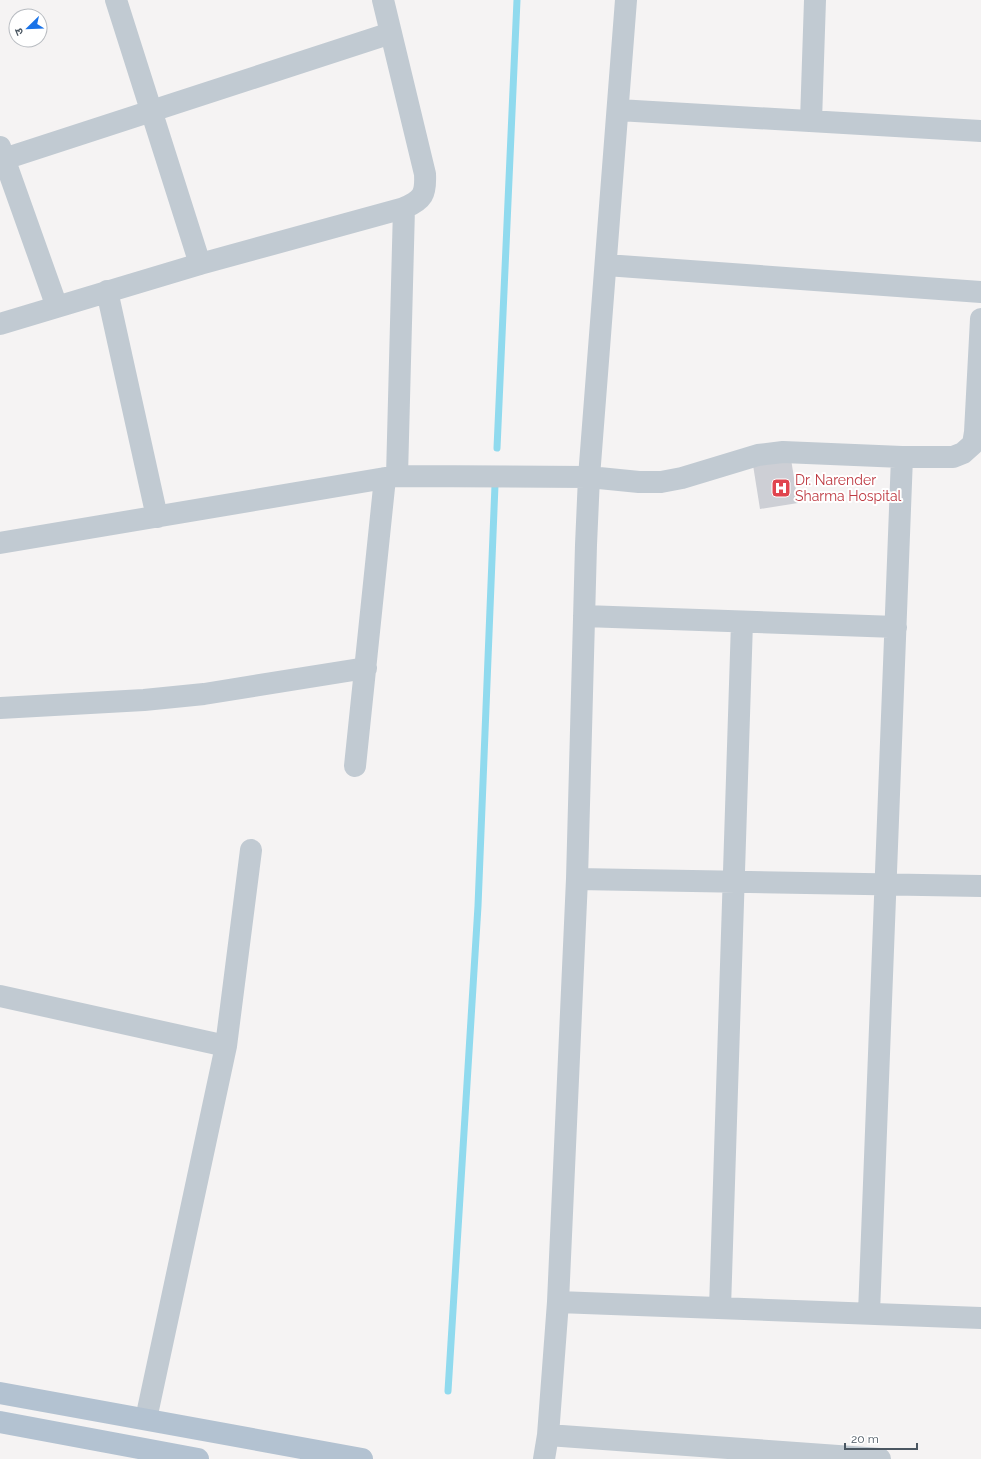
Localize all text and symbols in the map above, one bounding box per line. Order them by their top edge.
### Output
north arrow [8,8,48,48]
text: उ [12,26,26,37]
place label: Dr. Narender Sharma Hospital [795,472,902,504]
hospital icon: Dr. Narender Sharma Hospital [770,477,792,499]
scale bar [845,1425,917,1451]
text: 20 m [851,1432,879,1446]

